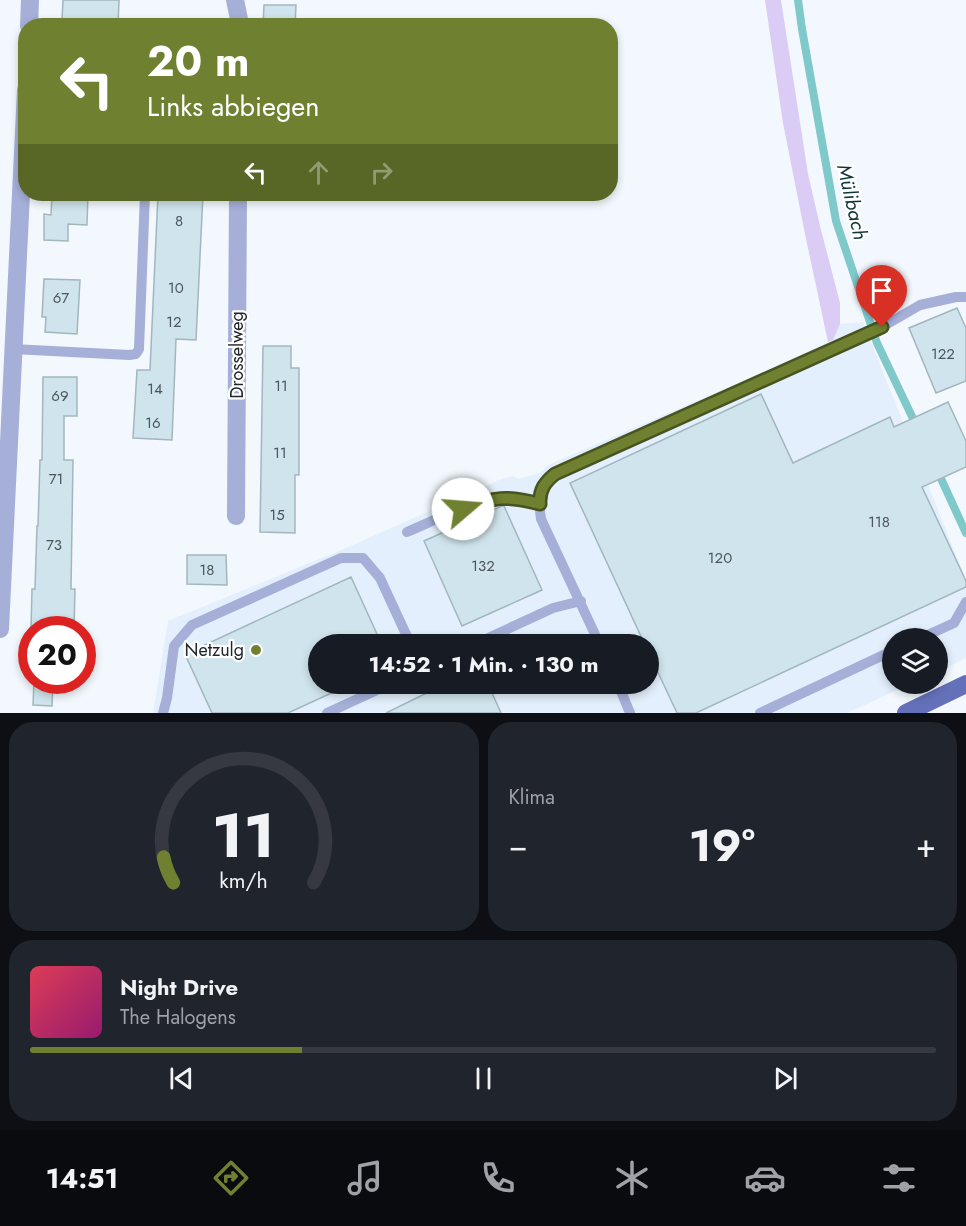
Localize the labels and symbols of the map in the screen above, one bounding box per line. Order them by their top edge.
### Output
water label: Mülibach [829,161,875,243]
house number: 8 [175,210,183,232]
pin [856,265,907,327]
house number: 10 [168,277,184,299]
house number: 67 [53,287,69,309]
house number: 12 [166,311,182,333]
street label: Drosselweg [224,311,250,399]
house number: 122 [931,343,955,365]
house number: 11 [274,375,288,397]
house number: 14 [147,378,163,400]
house number: 69 [51,385,69,407]
house number: 16 [145,412,161,434]
house number: 11 [273,442,287,464]
house number: 71 [49,468,63,490]
position arrow [431,477,495,541]
house number: 15 [269,504,285,526]
house number: 118 [868,511,890,533]
house number: 73 [46,534,62,556]
house number: 120 [708,547,732,569]
house number: 132 [471,555,495,577]
house number: 18 [200,559,214,581]
speed limit sign: 20 [18,616,96,694]
place label: Netzulg [185,637,244,663]
marker: Netzulg [249,643,263,657]

